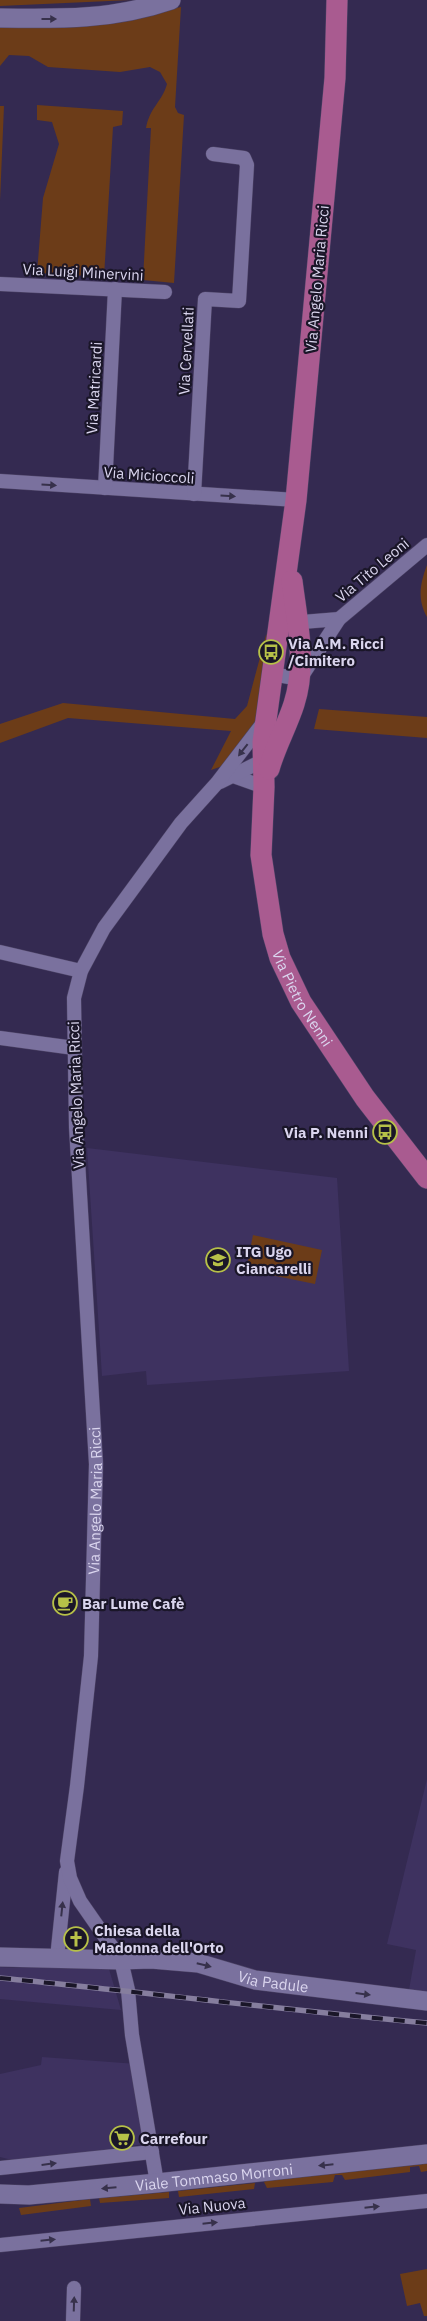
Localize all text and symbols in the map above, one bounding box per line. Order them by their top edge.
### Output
one-way arrow [41,15,57,23]
street label: Via Angelo Maria Ricci [301,205,333,353]
street label: Via Luigi Minervini [22,259,144,285]
street label: Via Cervellati [174,306,198,396]
street label: Via Matricardi [82,341,106,435]
street label: Via Micioccoli [103,462,195,488]
one-way arrow [41,481,57,489]
one-way arrow [221,492,237,500]
street label: Via Tito Leoni [331,534,413,606]
place label: Via A.M. Ricci /Cimitero [288,634,384,670]
bus stop icon: Via A.M. Ricci /Cimitero [258,639,284,665]
one-way arrow [238,743,249,756]
street label: Via Pietro Nenni [269,948,337,1050]
street label: Via Angelo Maria Ricci [64,1021,88,1169]
bus stop icon: Via P. Nenni [372,1119,398,1145]
place label: Via P. Nenni [284,1123,368,1142]
place label: ITG Ugo Ciancarelli [236,1242,312,1278]
school or university icon: ITG Ugo Ciancarelli [205,1247,231,1273]
street label: Via Angelo Maria Ricci [84,1426,106,1575]
cafe icon: Bar Lume Cafè [52,1590,78,1616]
place label: Bar Lume Cafè [82,1594,184,1613]
one-way arrow [58,1901,66,1917]
place label: Chiesa della Madonna dell'Orto [94,1921,224,1957]
church icon: Chiesa della Madonna dell'Orto [63,1926,89,1952]
one-way arrow [196,1961,211,1969]
street label: Via Padule [236,1966,310,1996]
one-way arrow [356,1990,372,1998]
supermarket icon: Carrefour [109,2125,135,2151]
place label: Carrefour [140,2129,208,2148]
street label: Viale Tommaso Morroni [134,2159,294,2194]
one-way arrow [41,2160,57,2168]
one-way arrow [318,2161,334,2169]
one-way arrow [100,2184,116,2192]
street label: Via Nuova [178,2193,246,2219]
one-way arrow [364,2203,380,2211]
one-way arrow [202,2219,218,2227]
one-way arrow [41,2236,57,2244]
one-way arrow [70,2296,78,2312]

